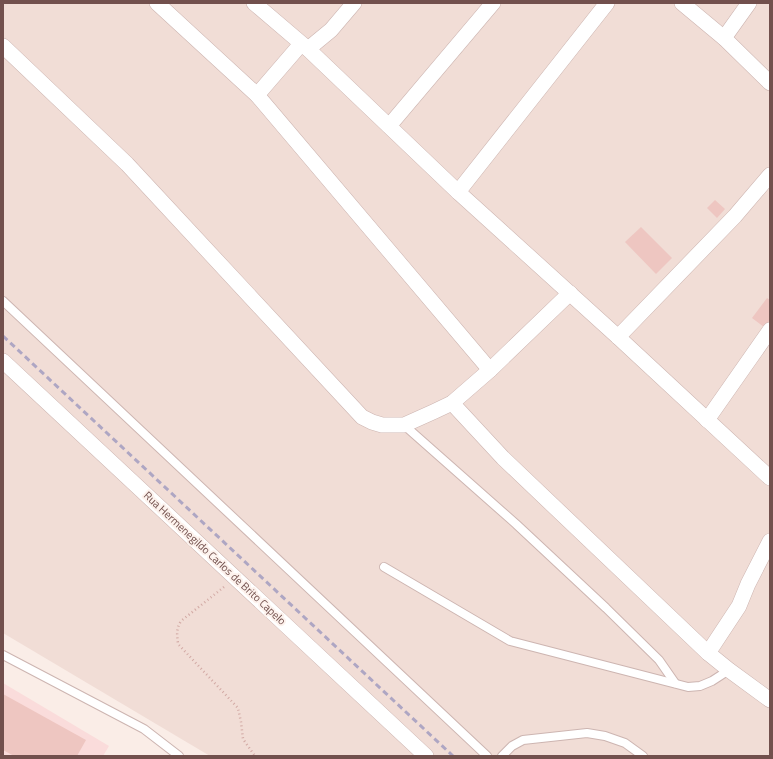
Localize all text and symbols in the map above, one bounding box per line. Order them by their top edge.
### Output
street label: Rua Hermenegildo Carlos de Brito Capelo [140,488,290,629]

